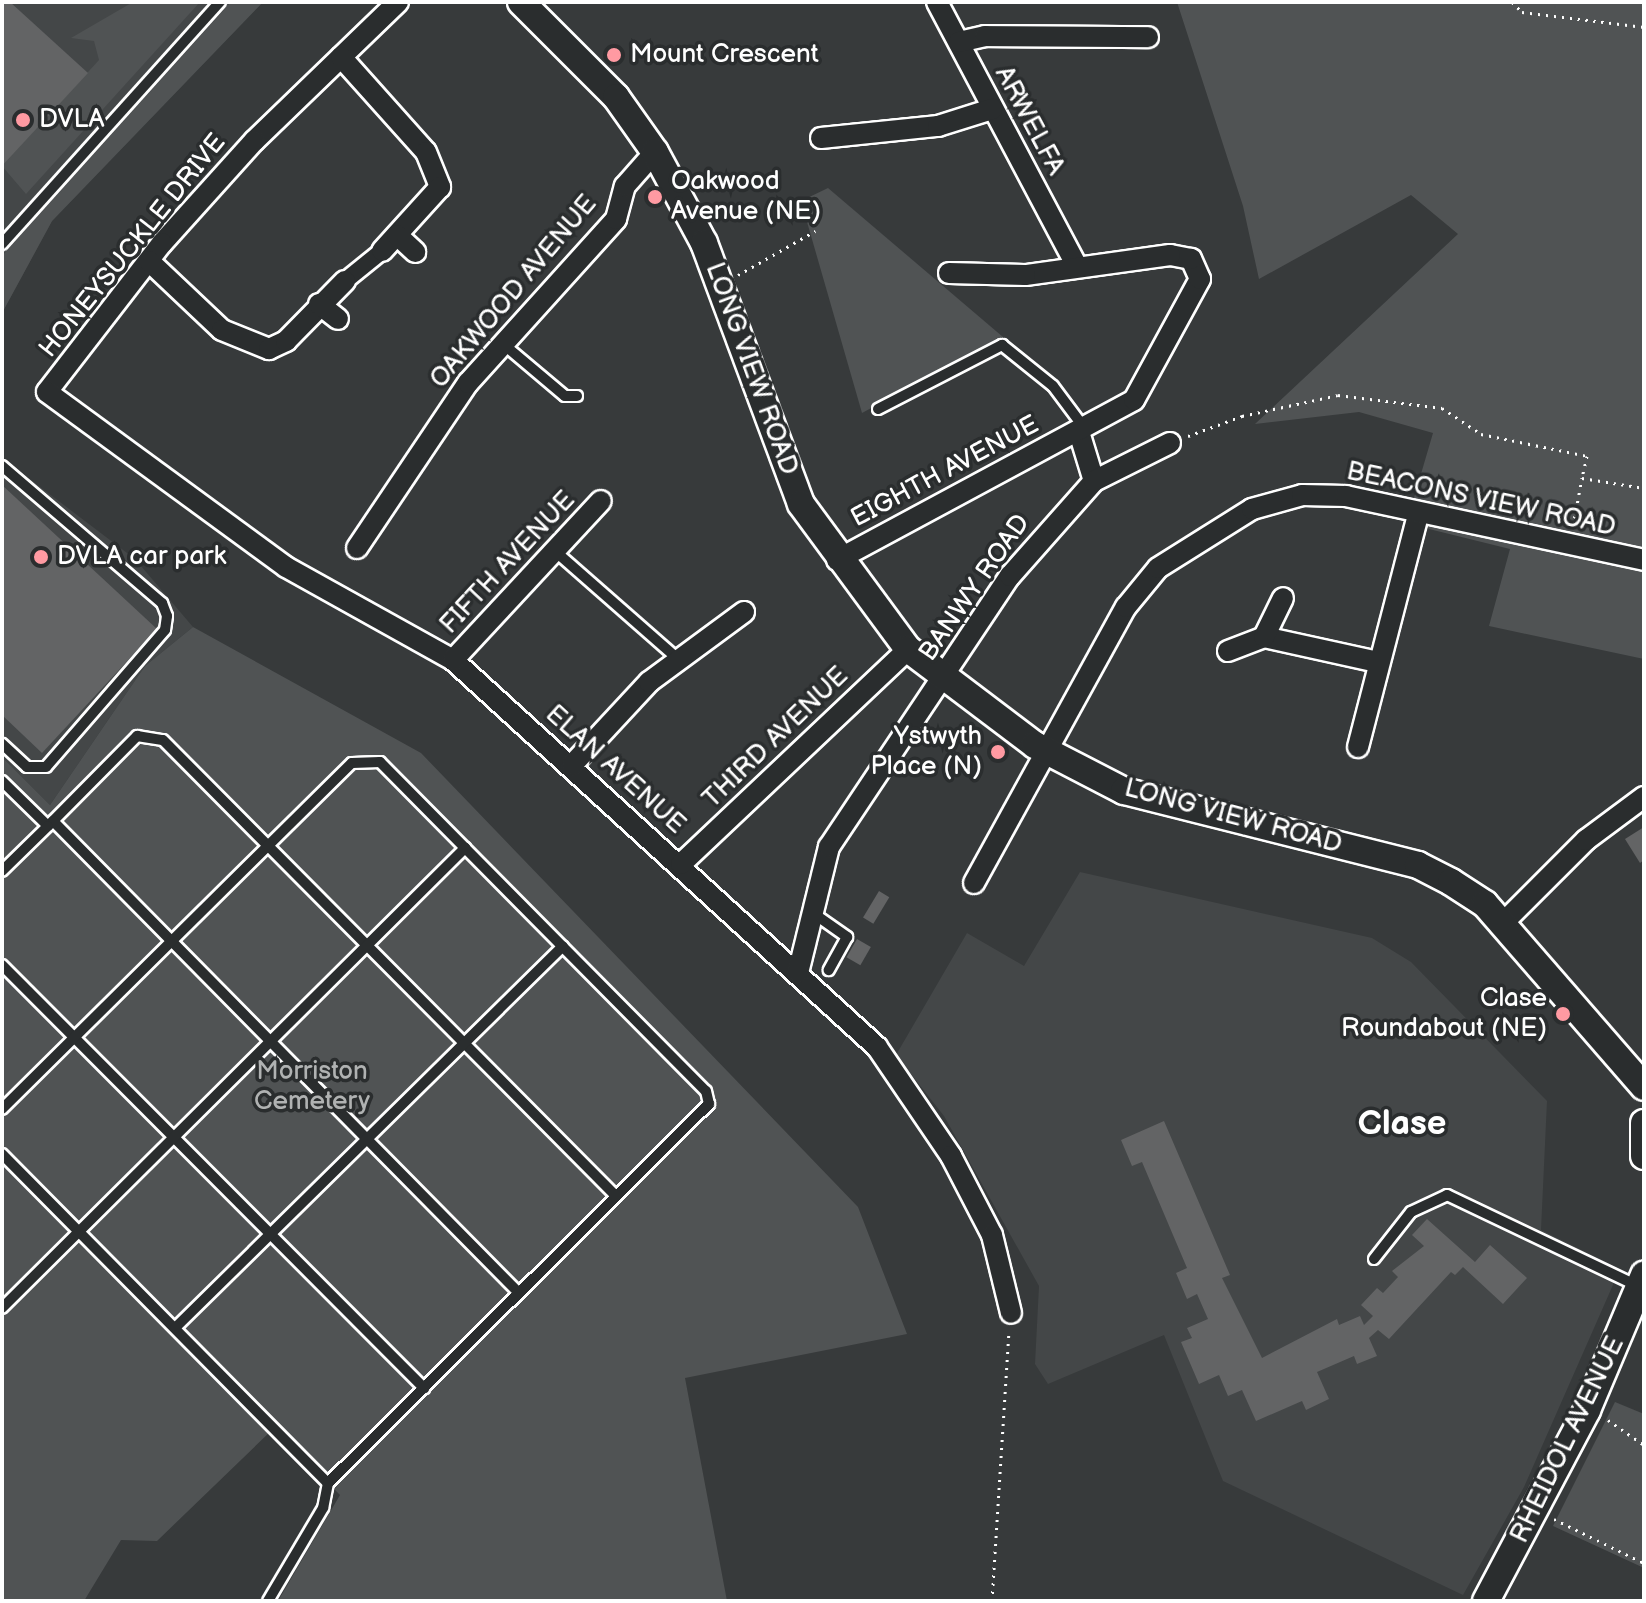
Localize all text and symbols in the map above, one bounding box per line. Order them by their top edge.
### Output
place label: Mount Crescent [630,39,819,71]
marker: Mount Crescent [605,46,623,64]
street label: ARWELFA [987,61,1071,181]
place label: DVLA [39,104,104,136]
marker: DVLA [14,111,32,129]
street label: HONEYSUCKLE DRIVE [33,128,233,364]
place label: Oakwood Avenue (NE) [671,166,821,228]
marker: Oakwood Avenue (NE) [646,188,664,206]
street label: OAKWOOD AVENUE [424,189,604,395]
street label: LONG VIEW ROAD [698,258,804,480]
street label: EIGHTH AVENUE [846,409,1044,535]
street label: BEACONS VIEW ROAD [1343,456,1619,544]
street label: FIFTH AVENUE [434,485,582,641]
street label: BANWY ROAD [913,509,1037,667]
place label: DVLA car park [57,541,226,573]
marker: DVLA car park [32,548,50,566]
street label: THIRD AVENUE [697,661,855,815]
street label: ELAN AVENUE [539,699,691,841]
place label: Ystwyth Place (N) [870,721,982,782]
marker: Ystwyth Place (N) [989,743,1007,761]
street label: LONG VIEW ROAD [1121,773,1345,861]
place label: Clase Roundabout (NE) [1341,983,1547,1044]
marker: Clase Roundabout (NE) [1554,1005,1572,1023]
park label: Morriston Cemetery [254,1056,370,1118]
district label: Clase [1358,1104,1446,1144]
street label: RHEIDOL AVENUE [1504,1332,1632,1548]

